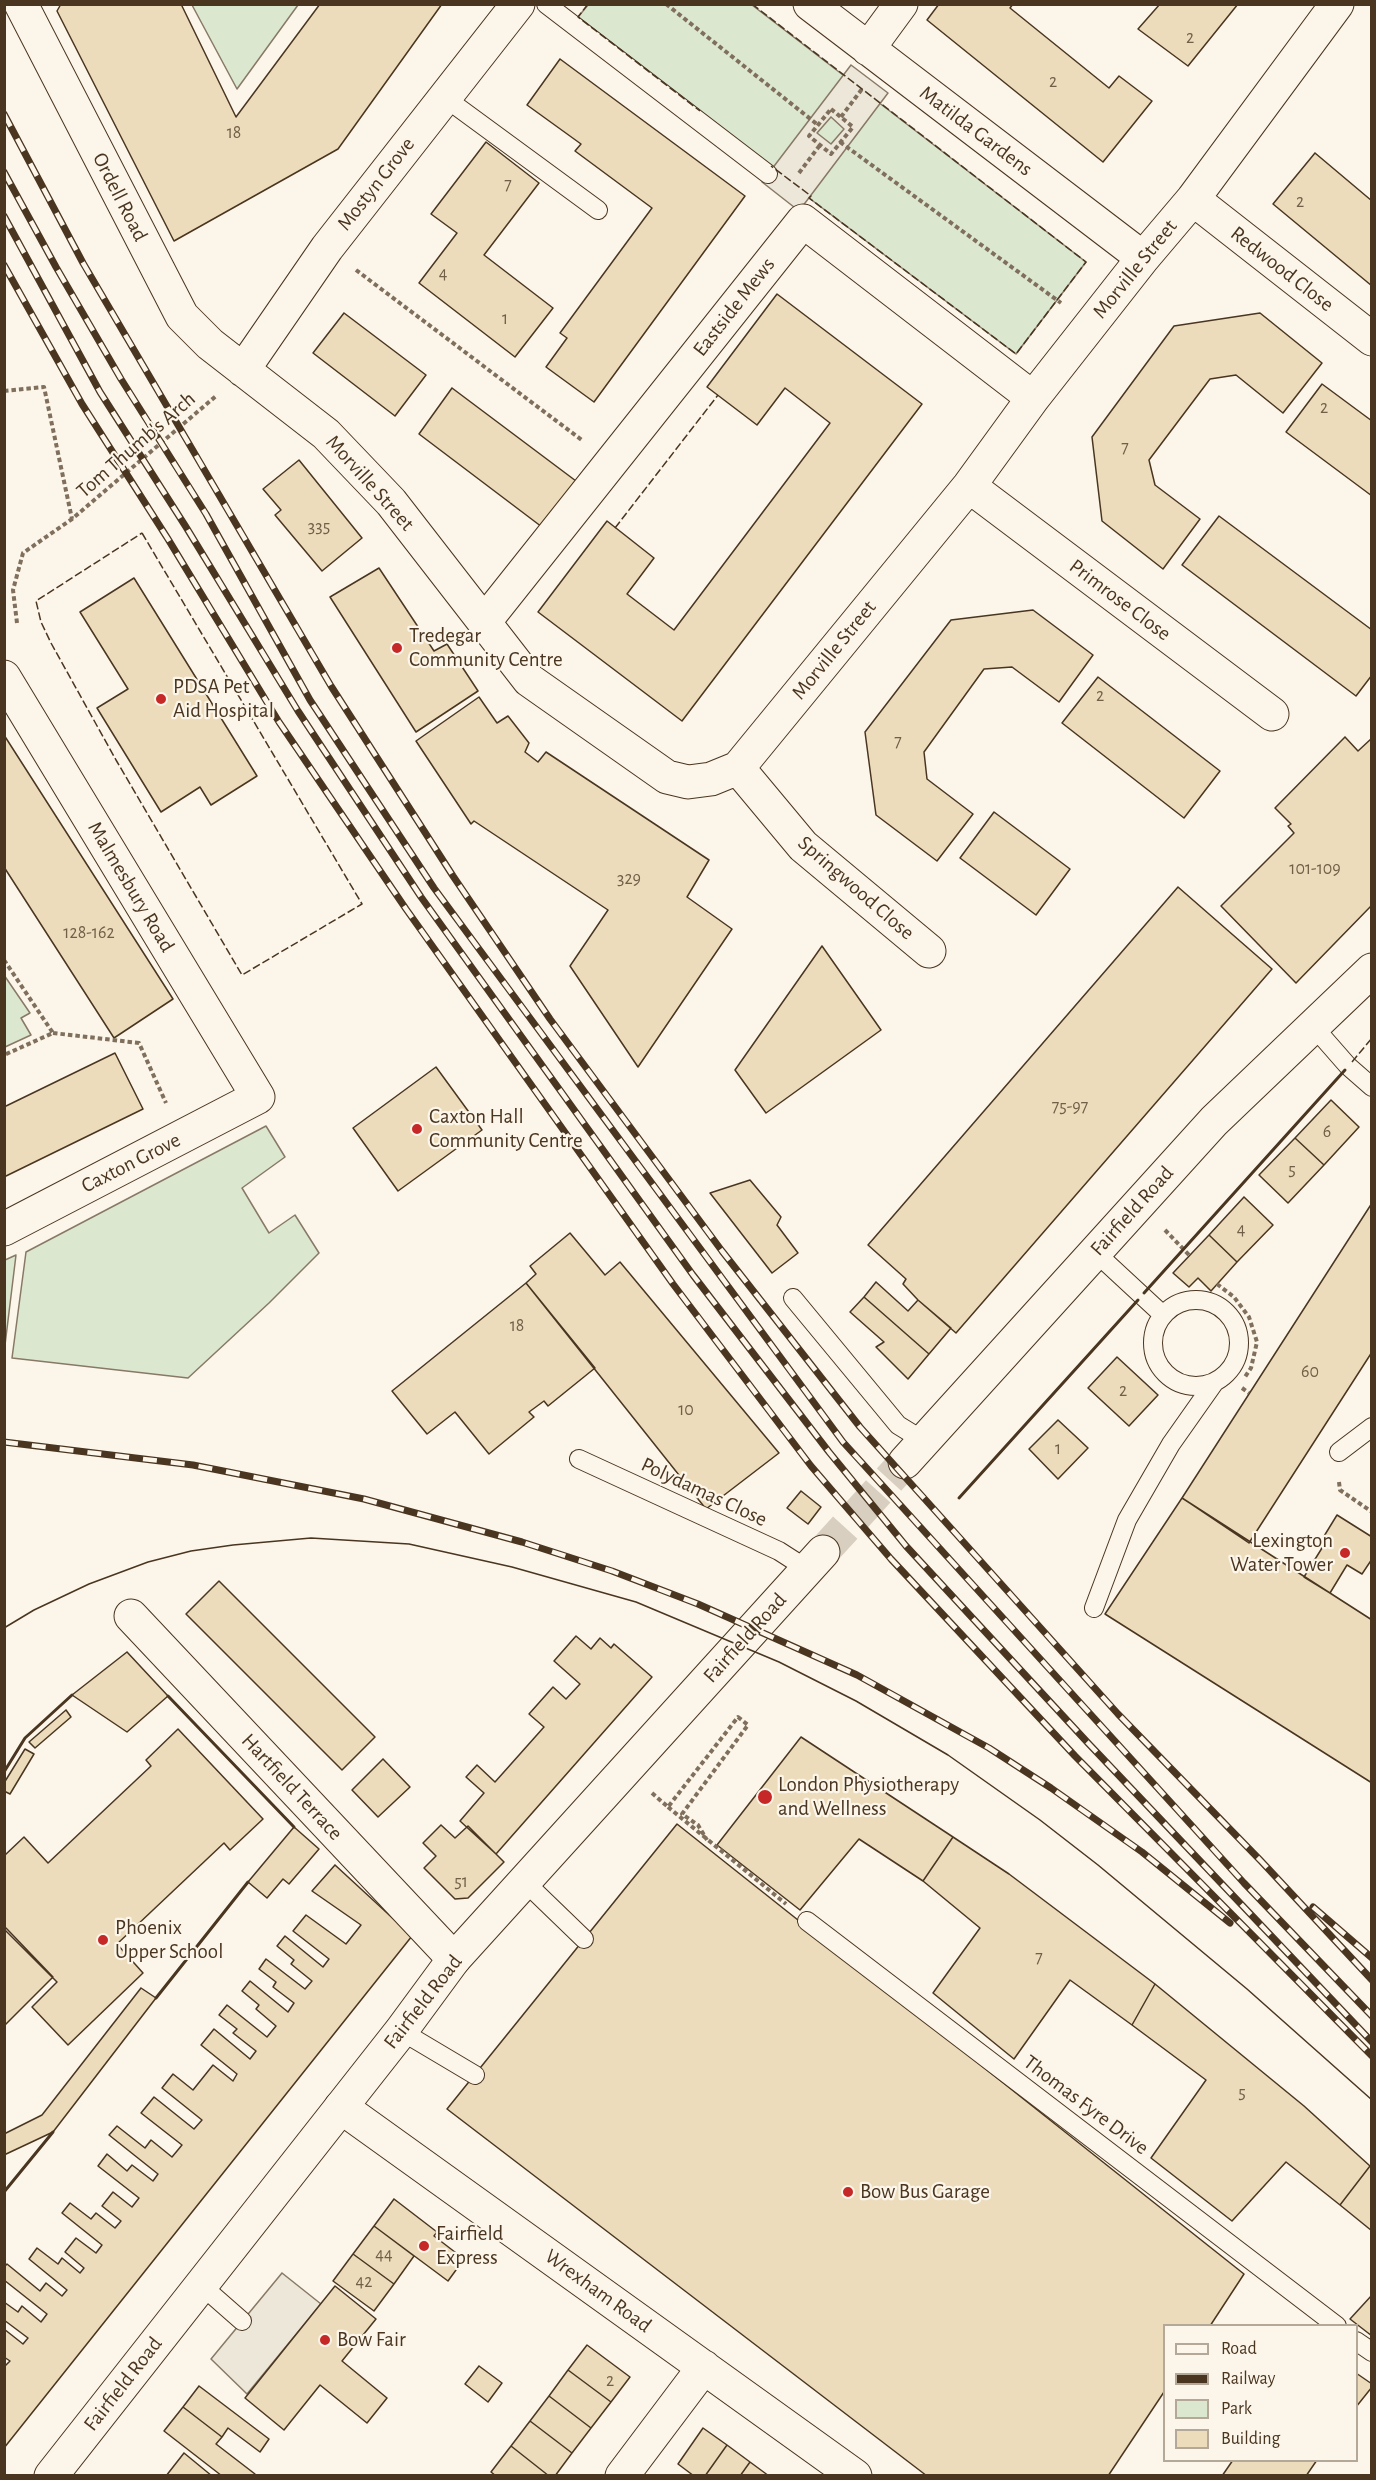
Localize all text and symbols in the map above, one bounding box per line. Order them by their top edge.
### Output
house number: 2 [1186,27,1194,49]
house number: 2 [1049,71,1057,93]
street label: Matilda Gardens [915,80,1037,182]
house number: 18 [227,122,241,144]
street label: Mostyn Grove [332,132,420,236]
street label: Ordell Road [87,148,153,246]
house number: 7 [504,174,512,196]
house number: 2 [1296,191,1304,213]
street label: Morville Street [1087,214,1183,324]
street label: Redwood Close [1225,221,1339,317]
street label: Eastside Mews [688,253,780,361]
house number: 4 [439,263,447,285]
house number: 1 [502,308,508,330]
street label: Tom Thumb's Arch [71,386,201,504]
house number: 2 [1320,397,1328,419]
street label: Morville Street [320,430,420,536]
house number: 7 [1121,437,1129,459]
house number: 335 [308,516,330,538]
street label: Primrose Close [1064,554,1176,646]
street label: Morville Street [786,595,882,705]
place label: Tredegar Community Centre [409,623,563,673]
marker: Tredegar Community Centre [390,641,404,655]
place label: PDSA Pet Aid Hospital [173,674,274,724]
house number: 2 [1096,685,1104,707]
marker: PDSA Pet Aid Hospital [154,692,168,706]
house number: 7 [894,731,902,753]
street label: Malmesbury Road [82,817,180,957]
street label: Springwood Close [793,831,919,945]
house number: 101-109 [1289,858,1341,880]
house number: 329 [617,868,641,890]
house number: 128-162 [63,922,115,944]
house number: 75-97 [1052,1096,1088,1118]
place label: Caxton Hall Community Centre [429,1104,583,1154]
house number: 6 [1323,1121,1331,1143]
marker: Caxton Hall Community Centre [410,1122,424,1136]
street label: Caxton Grove [77,1127,185,1199]
house number: 5 [1288,1159,1296,1181]
street label: Fairfield Road [1085,1161,1179,1261]
house number: 4 [1237,1219,1245,1241]
house number: 18 [510,1315,524,1337]
house number: 60 [1301,1361,1319,1383]
house number: 2 [1119,1380,1127,1402]
house number: 10 [678,1399,694,1421]
house number: 1 [1055,1438,1061,1460]
street label: Polydamas Close [637,1452,771,1532]
place label: Lexington Water Tower [1230,1528,1333,1578]
marker: Lexington Water Tower [1338,1546,1352,1560]
street label: Fairfield Road [698,1588,792,1688]
street label: Hartfield Terrace [236,1728,348,1846]
place label: London Physiotherapy and Wellness [778,1772,959,1822]
marker: London Physiotherapy and Wellness [756,1788,774,1806]
house number: 51 [454,1871,468,1893]
place label: Phoenix Upper School [115,1915,223,1965]
marker: Phoenix Upper School [96,1933,110,1947]
house number: 7 [1035,1947,1043,1969]
street label: Fairfield Road [378,1950,468,2054]
street label: Thomas Fyre Drive [1018,2050,1154,2160]
house number: 5 [1238,2082,1246,2104]
place label: Bow Bus Garage [860,2179,990,2205]
marker: Bow Bus Garage [841,2185,855,2199]
place label: Fairfield Express [436,2221,503,2271]
marker: Fairfield Express [417,2239,431,2253]
house number: 44 [375,2244,393,2266]
street label: Wrexham Road [540,2244,656,2338]
house number: 42 [356,2271,372,2293]
legend [1163,2324,1358,2462]
place label: Bow Fair [337,2327,406,2353]
street label: Fairfield Road [78,2332,168,2436]
marker: Bow Fair [318,2333,332,2347]
text: Road [1221,2340,1257,2358]
house number: 2 [606,2370,614,2392]
text: Railway [1221,2370,1275,2388]
text: Park [1221,2400,1252,2418]
text: Building [1221,2430,1280,2448]

